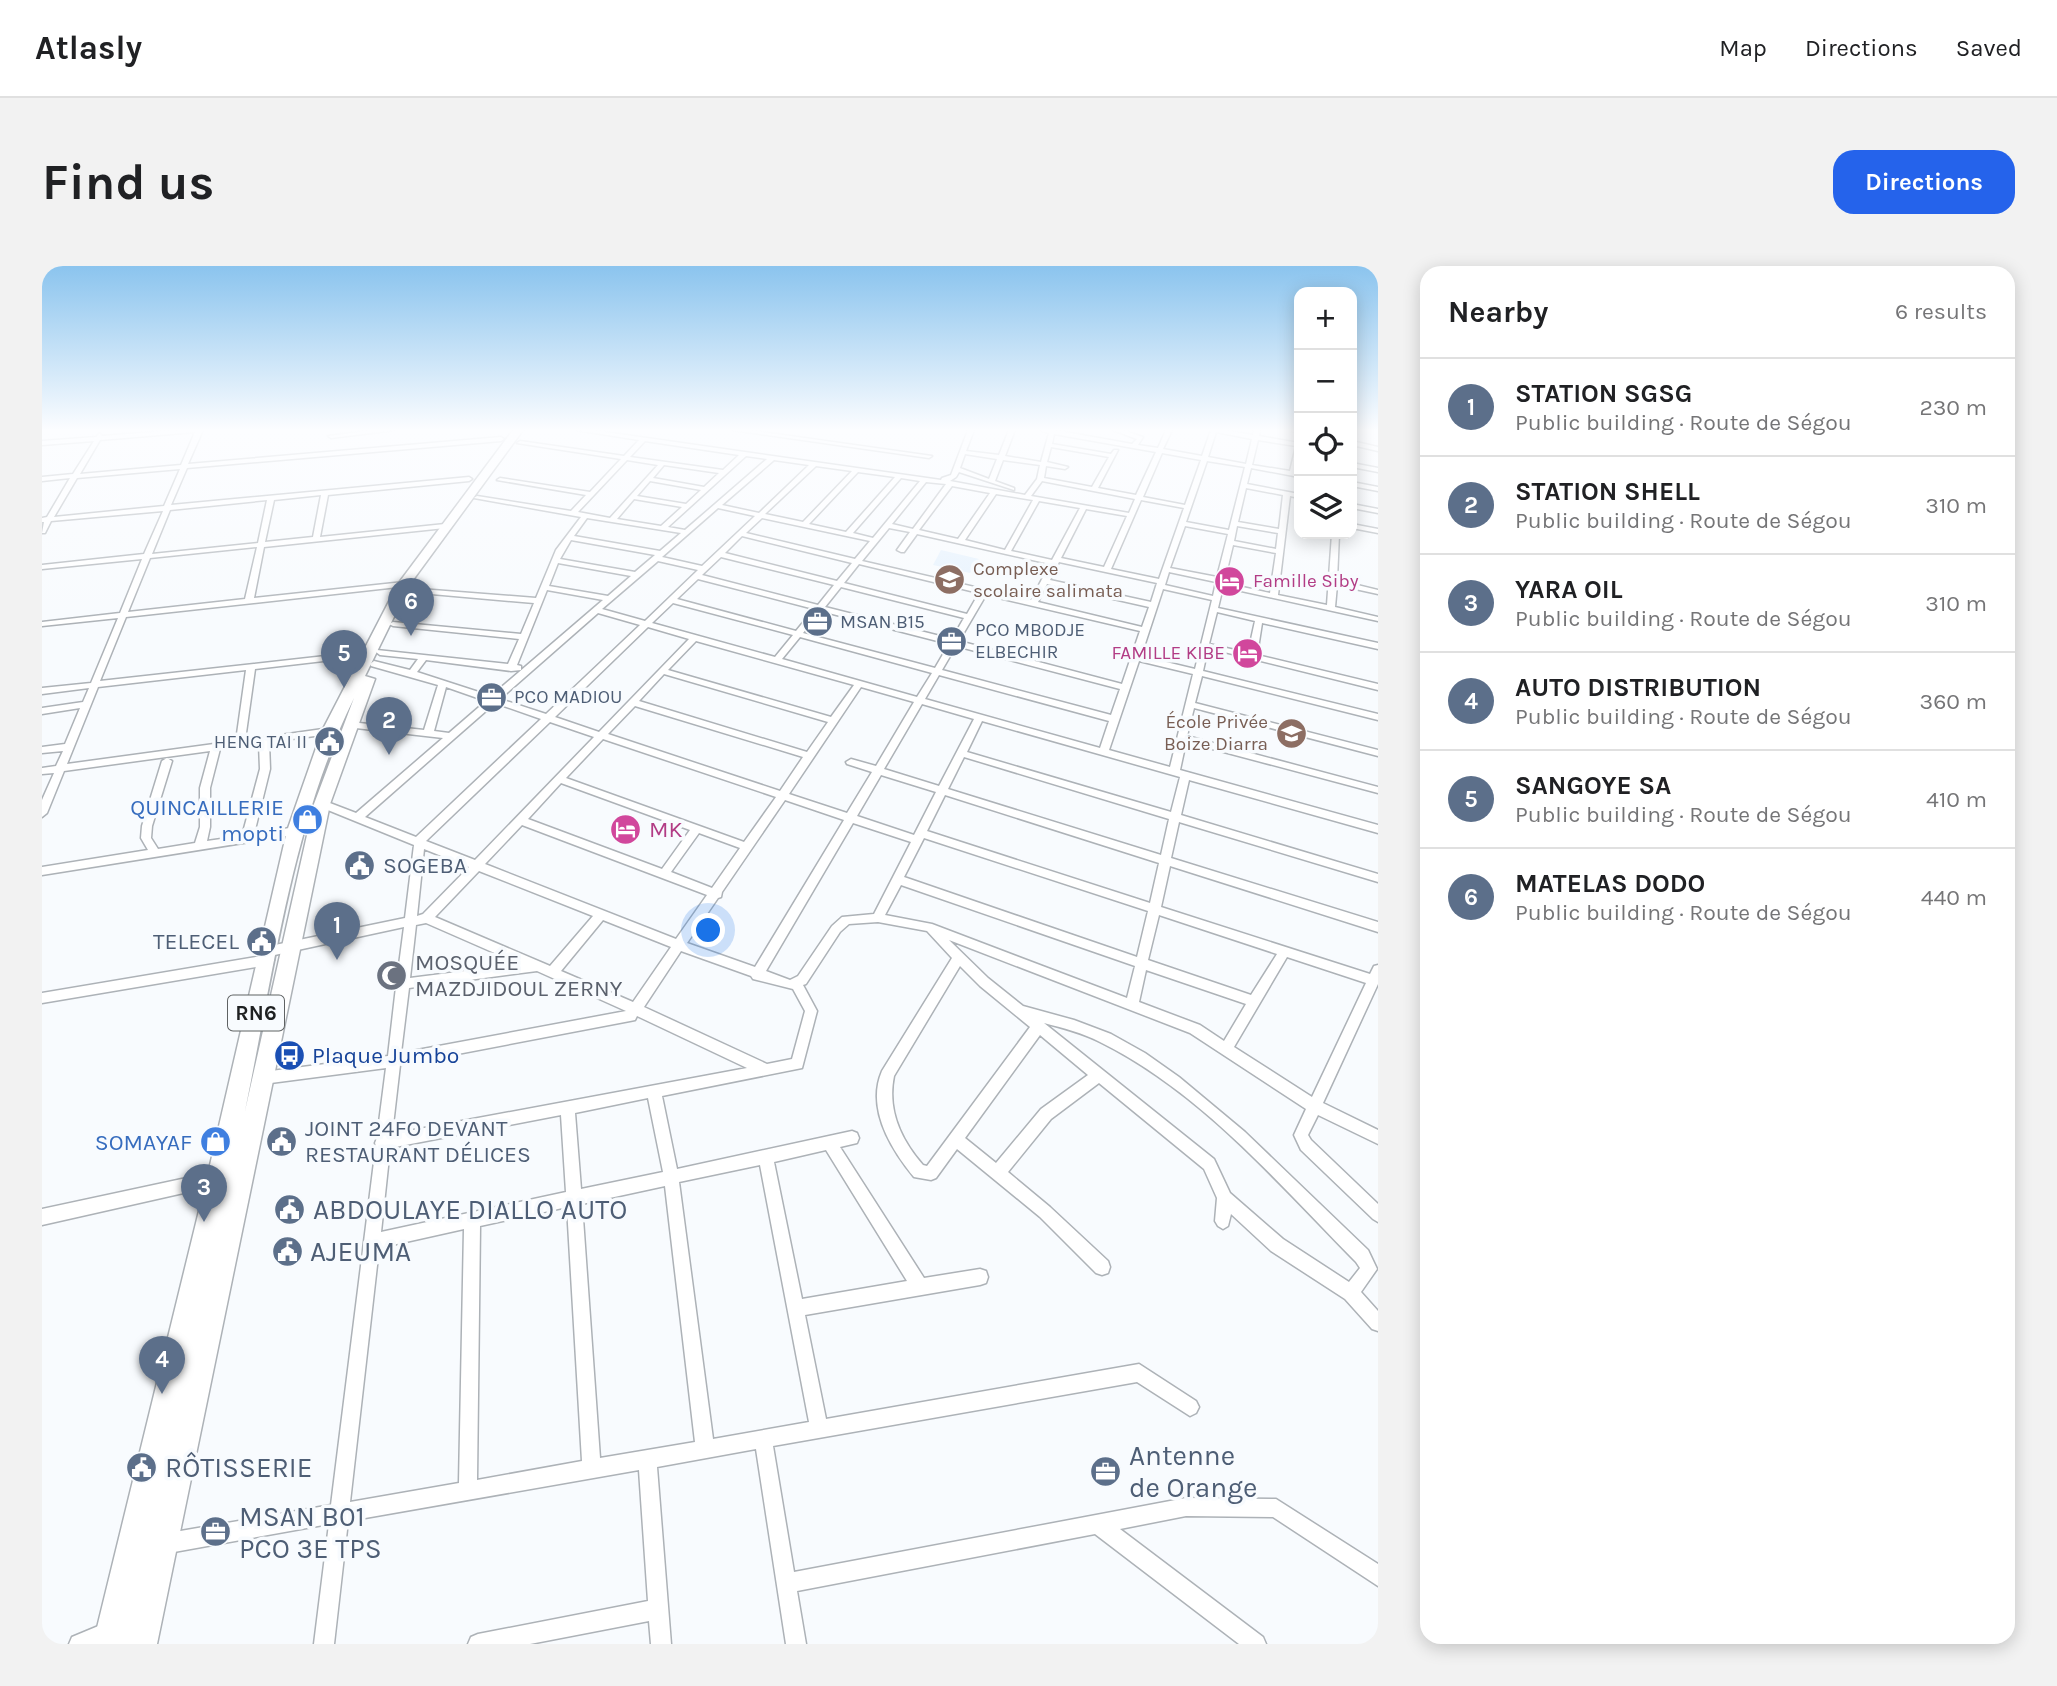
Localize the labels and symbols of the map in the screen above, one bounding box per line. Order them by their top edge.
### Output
place label: Complexe scolaire salimata [973,558,1123,602]
school or university icon: Complexe scolaire salimata [933,563,967,597]
hotel icon: Famille Siby [1213,564,1247,598]
place label: Famille Siby [1253,570,1359,592]
pin: 6 [388,578,434,636]
office icon: MSAN B15 [800,605,834,639]
place label: MSAN B15 [840,611,925,633]
place label: PCO MBODJE ELBECHIR [975,619,1085,663]
office icon: PCO MBODJE ELBECHIR [935,624,969,658]
pin: 5 [321,630,367,688]
hotel icon: FAMILLE KIBE [1231,636,1265,670]
place label: FAMILLE KIBE [1111,642,1225,664]
office icon: PCO MADIOU [474,680,508,714]
place label: PCO MADIOU [514,686,622,708]
pin: 2 [366,697,412,755]
place label: École Privée Boize Diarra [1164,710,1268,755]
school or university icon: École Privée Boize Diarra [1274,716,1308,750]
public building icon: HENG TAI II [313,725,347,759]
place label: HENG TAI II [214,731,307,753]
place label: QUINCAILLERIE mopti [130,794,284,847]
shop icon: QUINCAILLERIE mopti [290,803,324,837]
hotel icon: MK [609,812,643,846]
place label: MK [649,816,682,843]
public building icon: SOGEBA [343,848,377,882]
place label: SOGEBA [383,852,467,879]
pin: 1 [314,902,360,960]
your location [691,913,725,947]
public building icon: TELECEL [245,924,279,958]
place label: TELECEL [153,928,239,955]
place label: MOSQUÉE MAZDJIDOUL ZERNY [415,949,623,1002]
mosque icon: MOSQUÉE MAZDJIDOUL ZERNY [375,958,409,992]
road number: RN6 [228,996,284,1030]
bus stop icon: Plaque Jumbo [272,1038,306,1072]
place label: Plaque Jumbo [312,1042,459,1069]
place label: JOINT 24FO DEVANT RESTAURANT DÉLICES [305,1115,531,1168]
public building icon: JOINT 24FO DEVANT RESTAURANT DÉLICES [265,1124,299,1158]
shop icon: SOMAYAF [198,1125,232,1159]
place label: SOMAYAF [95,1129,192,1156]
pin: 3 [181,1164,227,1222]
public building icon: ABDOULAYE DIALLO AUTO [273,1192,307,1226]
place label: ABDOULAYE DIALLO AUTO [313,1193,627,1226]
public building icon: AJEUMA [270,1234,304,1268]
place label: AJEUMA [310,1235,411,1268]
pin: 4 [139,1336,185,1394]
place label: Antenne de Orange [1129,1439,1257,1504]
public building icon: RÔTISSERIE [125,1450,159,1484]
place label: RÔTISSERIE [165,1451,312,1484]
office icon: Antenne de Orange [1089,1454,1123,1488]
place label: MSAN B01 PCO 3E TPS [239,1500,382,1565]
office icon: MSAN B01 PCO 3E TPS [199,1515,233,1549]

